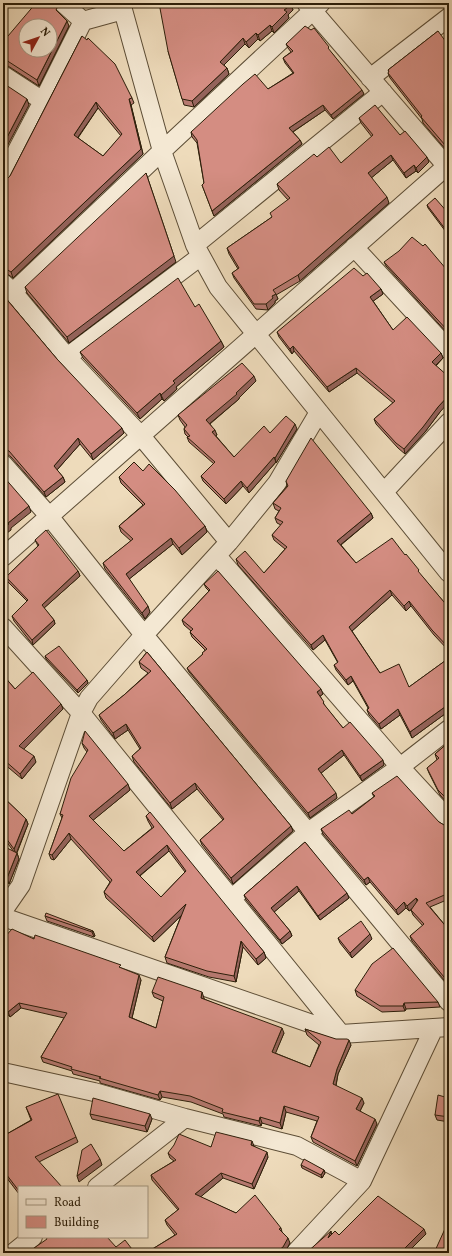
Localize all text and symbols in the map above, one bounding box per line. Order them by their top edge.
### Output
north arrow [18,18,58,58]
text: N [36,25,53,40]
legend [18,1186,148,1238]
text: Road [54,1195,81,1211]
text: Building [54,1215,99,1231]

